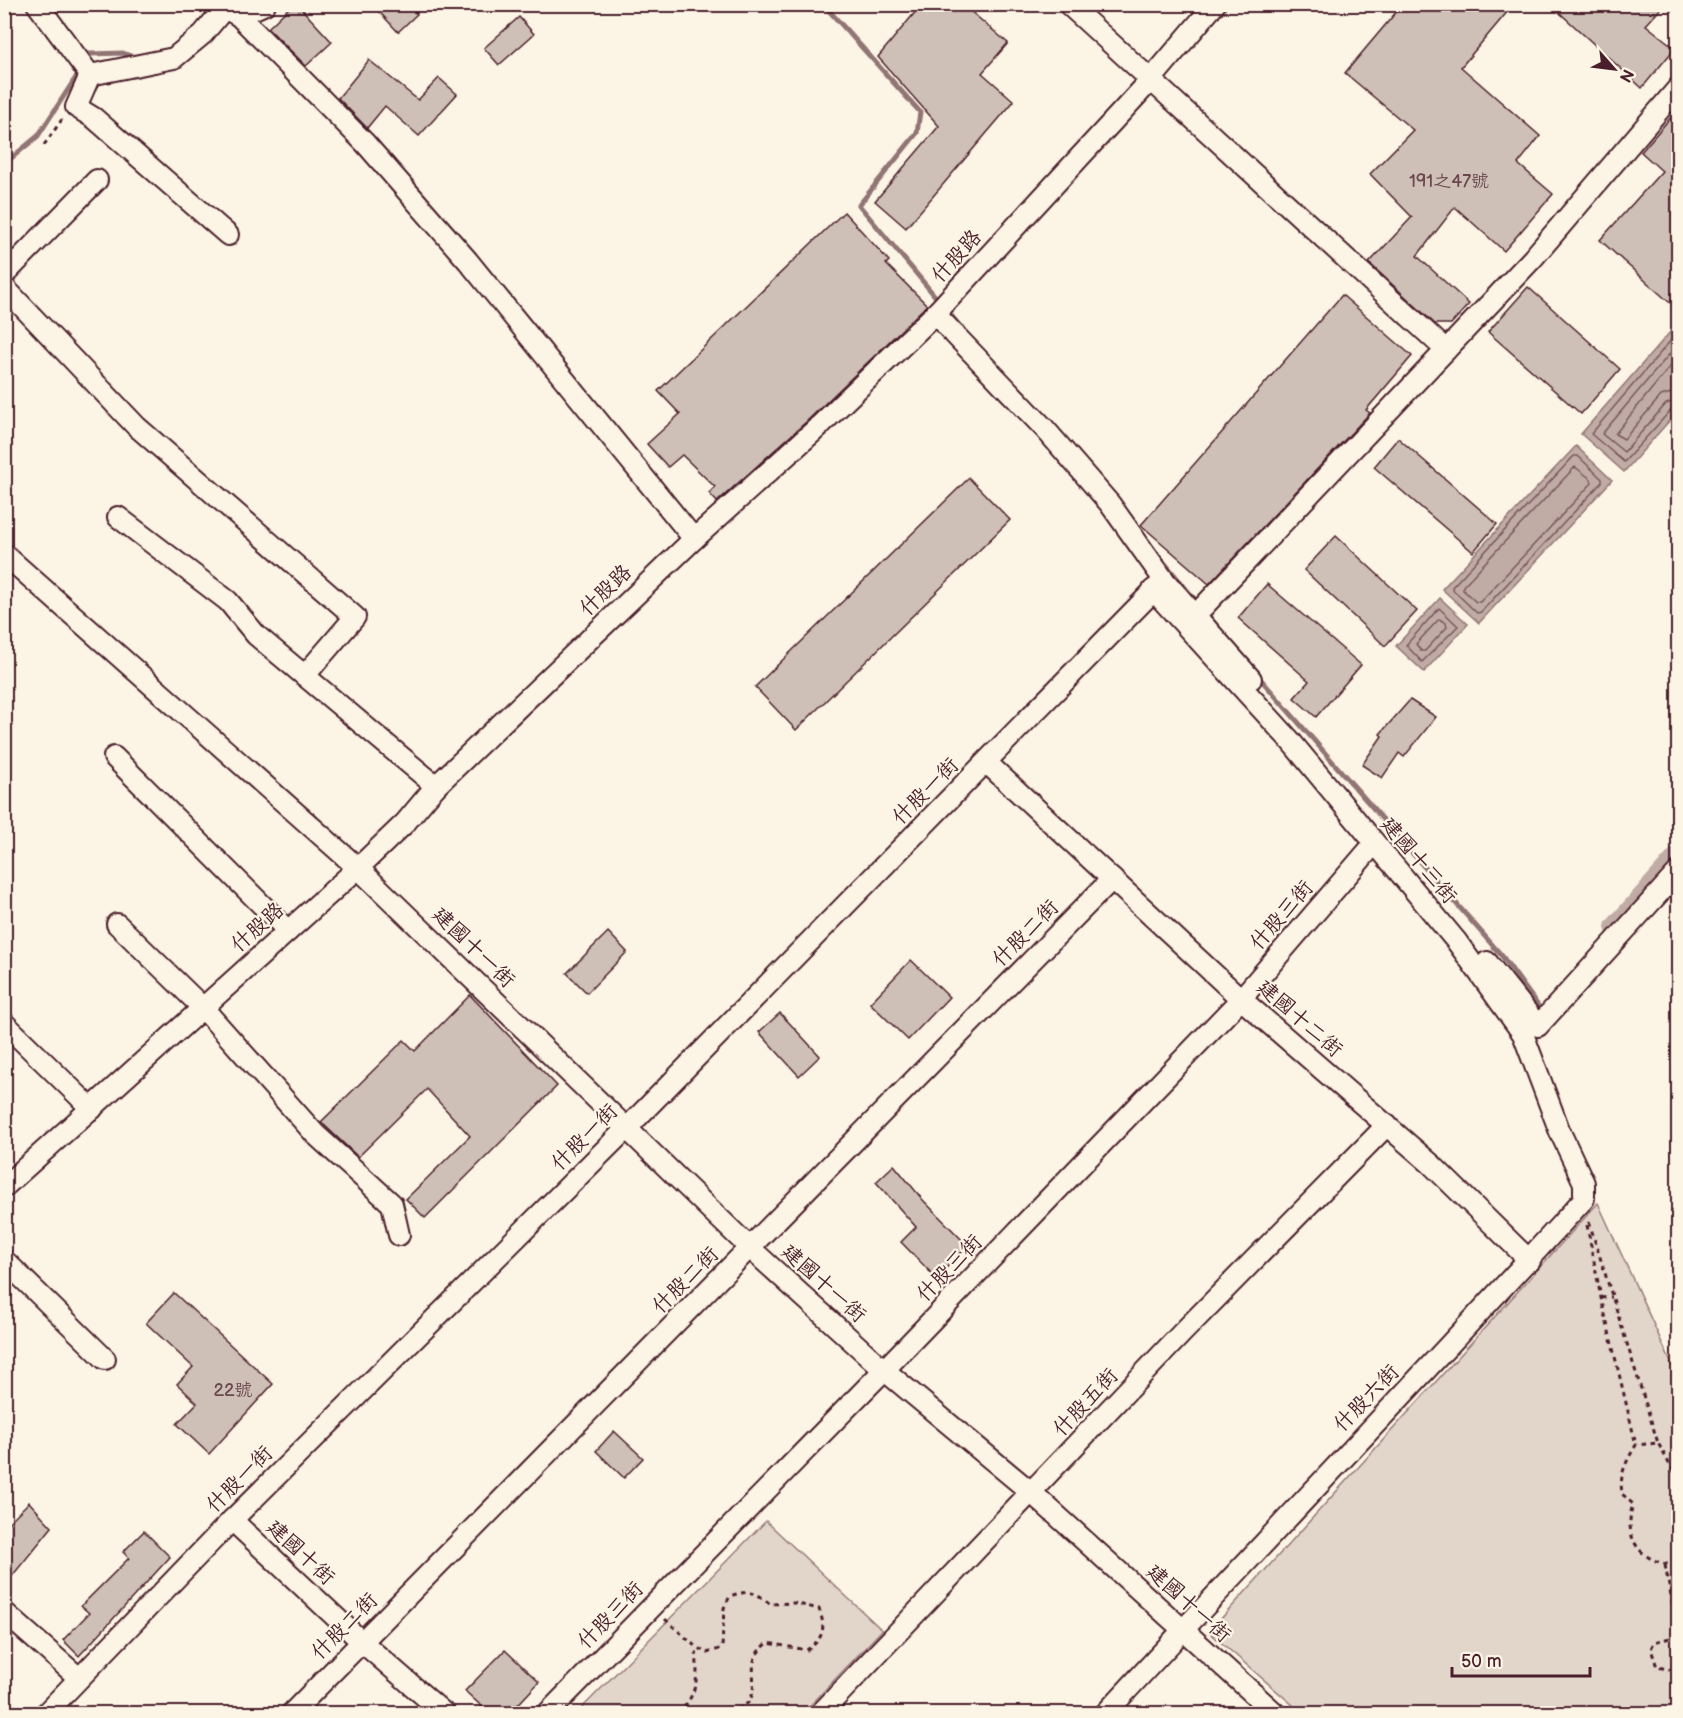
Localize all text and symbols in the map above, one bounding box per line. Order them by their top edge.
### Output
north arrow [1584,39,1644,99]
text: N [1615,66,1637,85]
house number: 191之47號 [1409,171,1489,192]
street label: 什股路 [926,225,987,288]
street label: 什股路 [574,559,637,621]
street label: 什股一街 [887,753,964,830]
street label: 建國十三街 [1375,812,1462,909]
street label: 什股三街 [1244,875,1318,955]
street label: 什股二街 [987,895,1064,972]
street label: 什股路 [226,897,289,958]
street label: 建國十一街 [427,902,520,993]
street label: 建國十二街 [1252,975,1347,1062]
street label: 什股一街 [546,1099,623,1176]
street label: 什股三街 [911,1229,988,1307]
street label: 建國十一街 [776,1239,871,1328]
street label: 什股二街 [647,1242,724,1319]
street label: 什股六街 [1328,1359,1405,1437]
street label: 什股五街 [1048,1363,1123,1442]
house number: 22號 [213,1380,253,1401]
street label: 什股一街 [201,1441,278,1518]
street label: 建國十街 [261,1515,340,1590]
street label: 建國十一街 [1141,1559,1236,1648]
street label: 什股三街 [572,1576,649,1654]
street label: 什股二街 [306,1588,383,1665]
scale bar [1452,1640,1590,1678]
text: 50 m [1461,1651,1502,1672]

